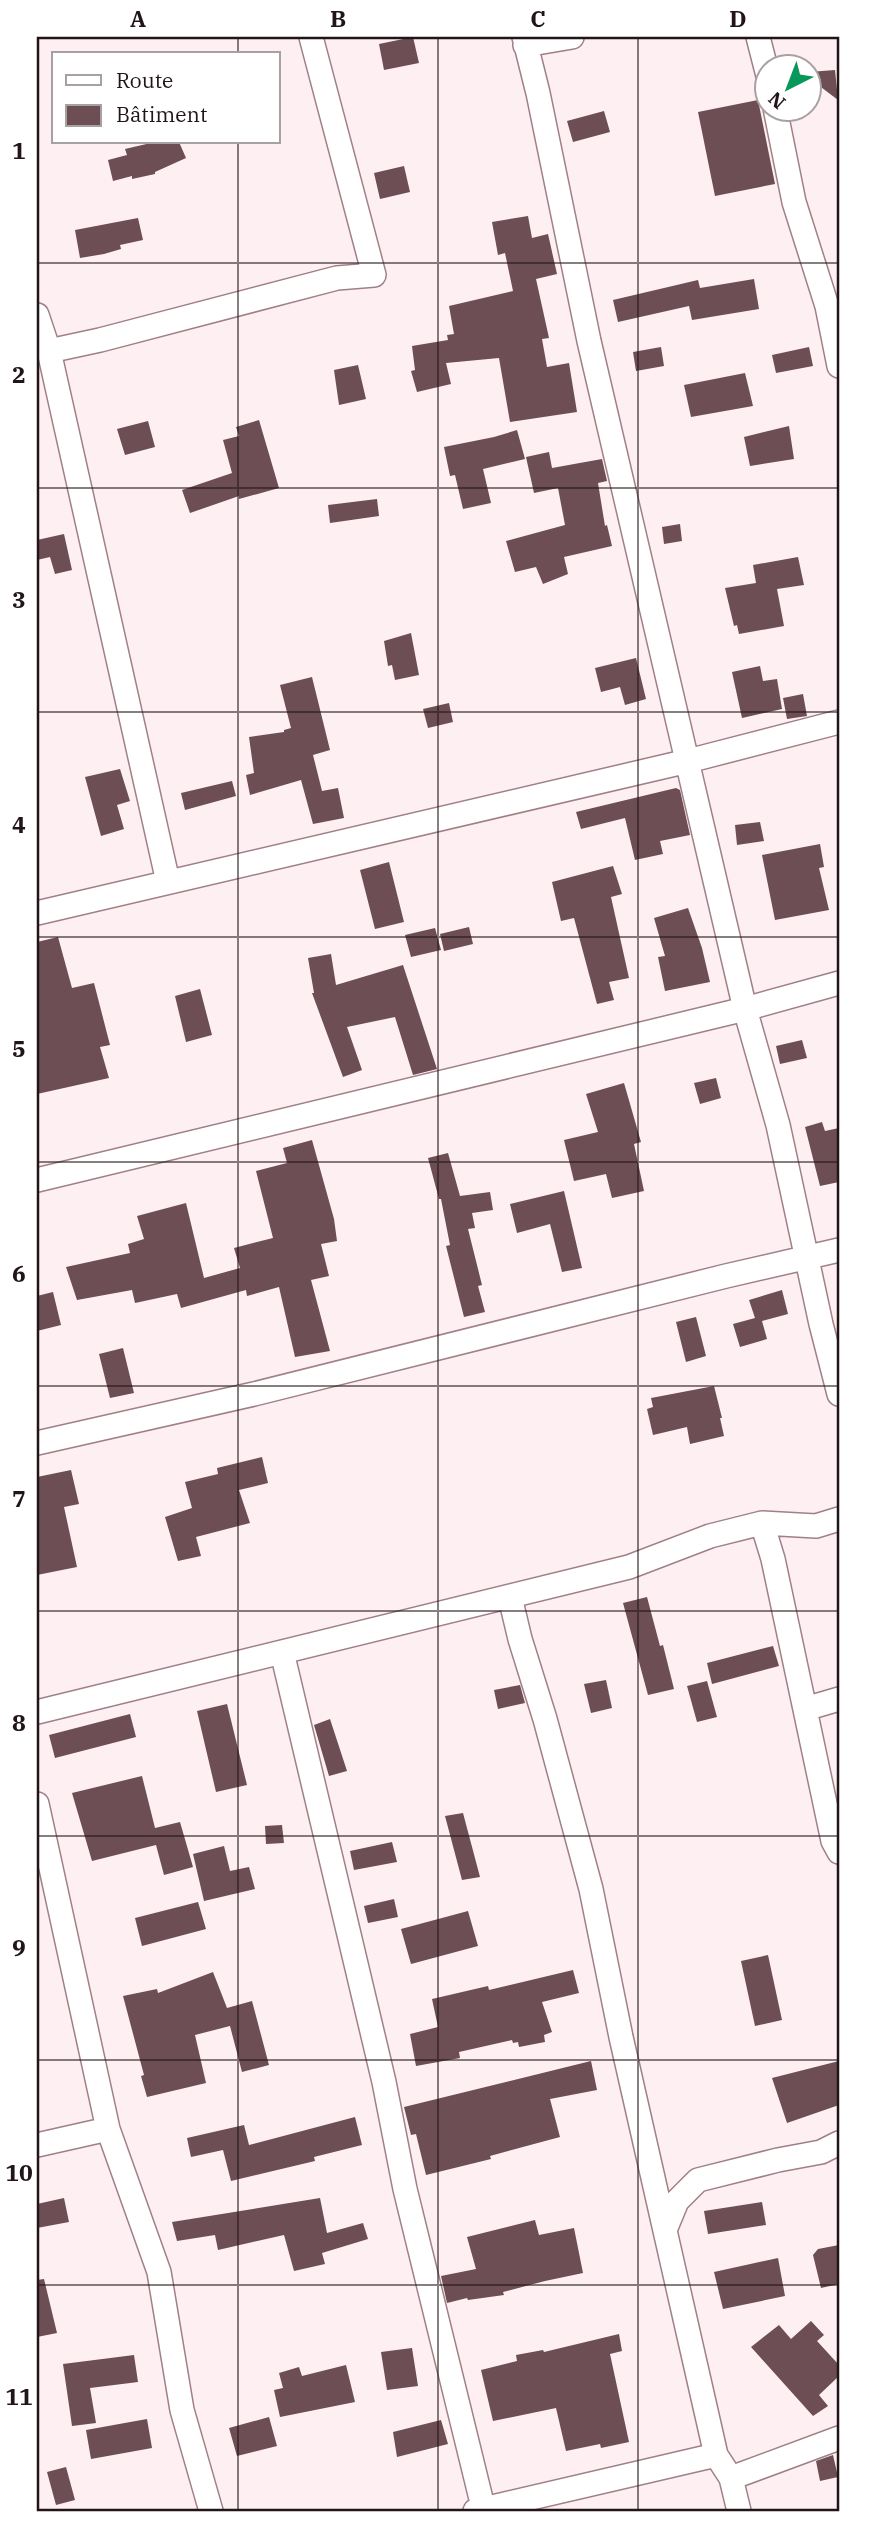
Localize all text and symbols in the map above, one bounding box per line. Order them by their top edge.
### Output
text: A [130,3,146,33]
text: B [330,3,346,33]
text: C [530,3,546,33]
text: D [729,3,747,33]
legend [52,52,280,144]
north arrow [754,52,824,122]
text: Route [116,66,173,94]
text: N [763,87,790,115]
text: Bâtiment [116,100,207,128]
text: 1 [12,135,26,165]
text: 2 [12,359,26,389]
text: 3 [12,584,26,614]
text: 4 [12,809,26,839]
text: 5 [12,1033,26,1063]
text: 6 [12,1258,26,1288]
text: 7 [12,1483,26,1513]
text: 8 [12,1707,26,1737]
text: 9 [12,1932,26,1962]
text: 10 [5,2157,33,2187]
text: 11 [5,2381,33,2411]

